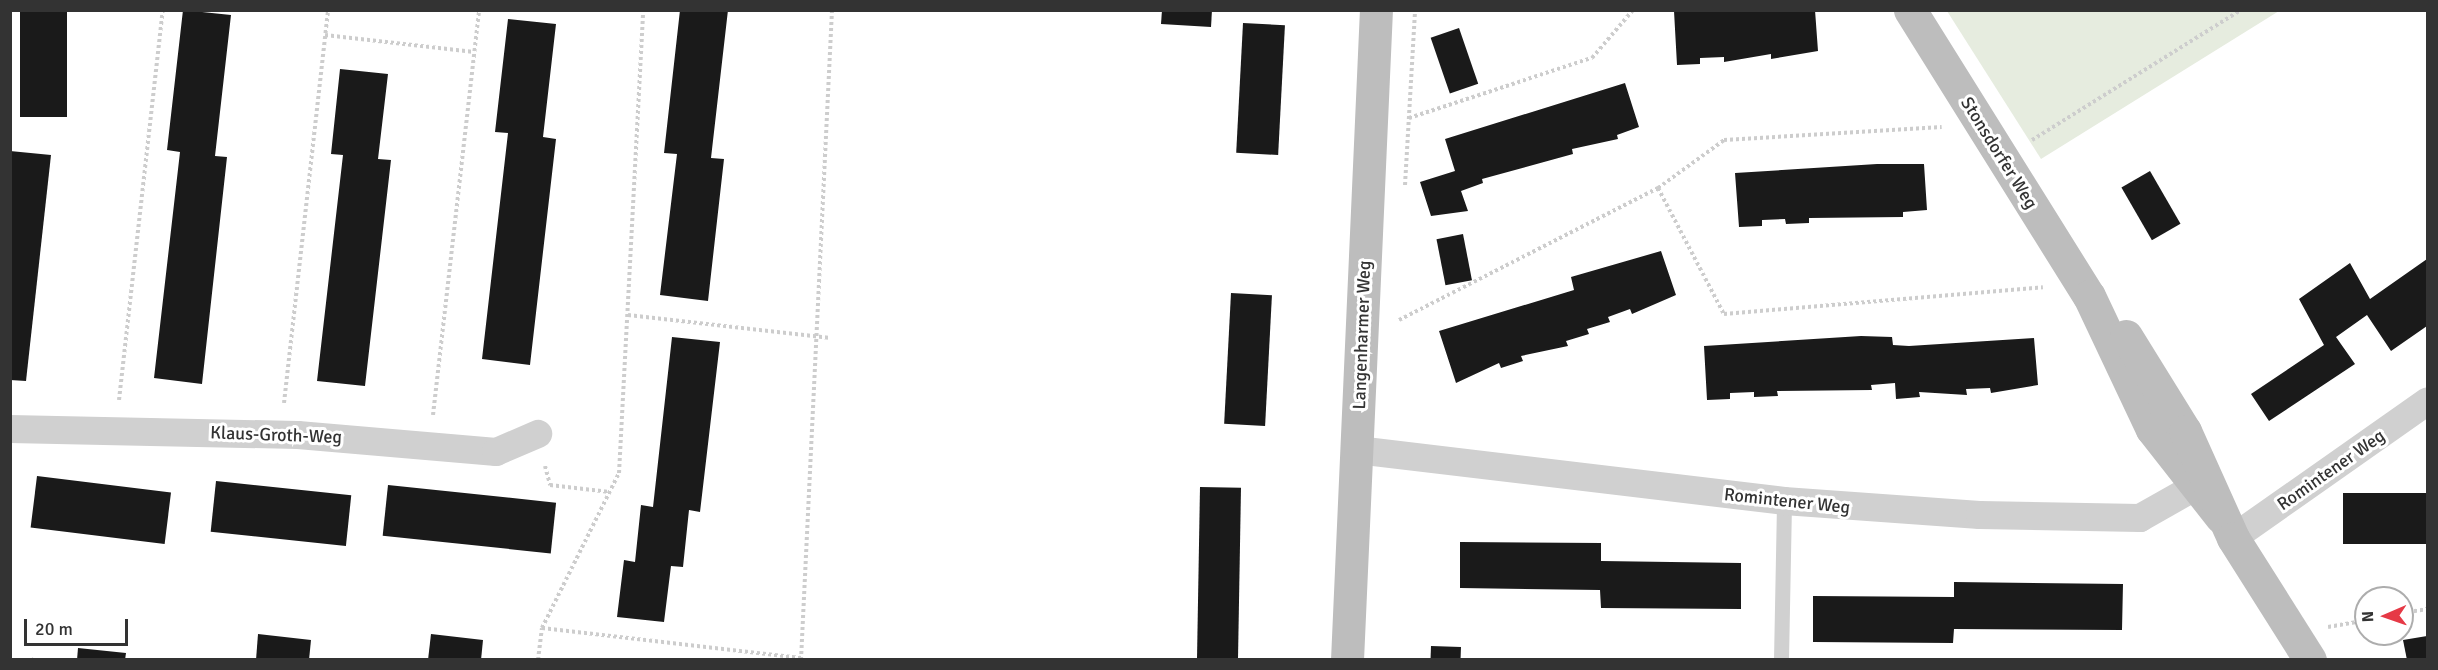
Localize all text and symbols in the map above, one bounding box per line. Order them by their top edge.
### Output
street label: Stonsdorfer Weg [1956,93,2042,213]
street label: Langenharmer Weg [1349,260,1375,410]
street label: Klaus-Groth-Weg [210,422,342,448]
street label: Romintener Weg [2273,425,2389,515]
street label: Romintener Weg [1723,484,1851,518]
north arrow [2354,586,2414,646]
scale bar [27,607,130,645]
text: N [2358,611,2378,622]
text: 20 m [35,618,73,640]

